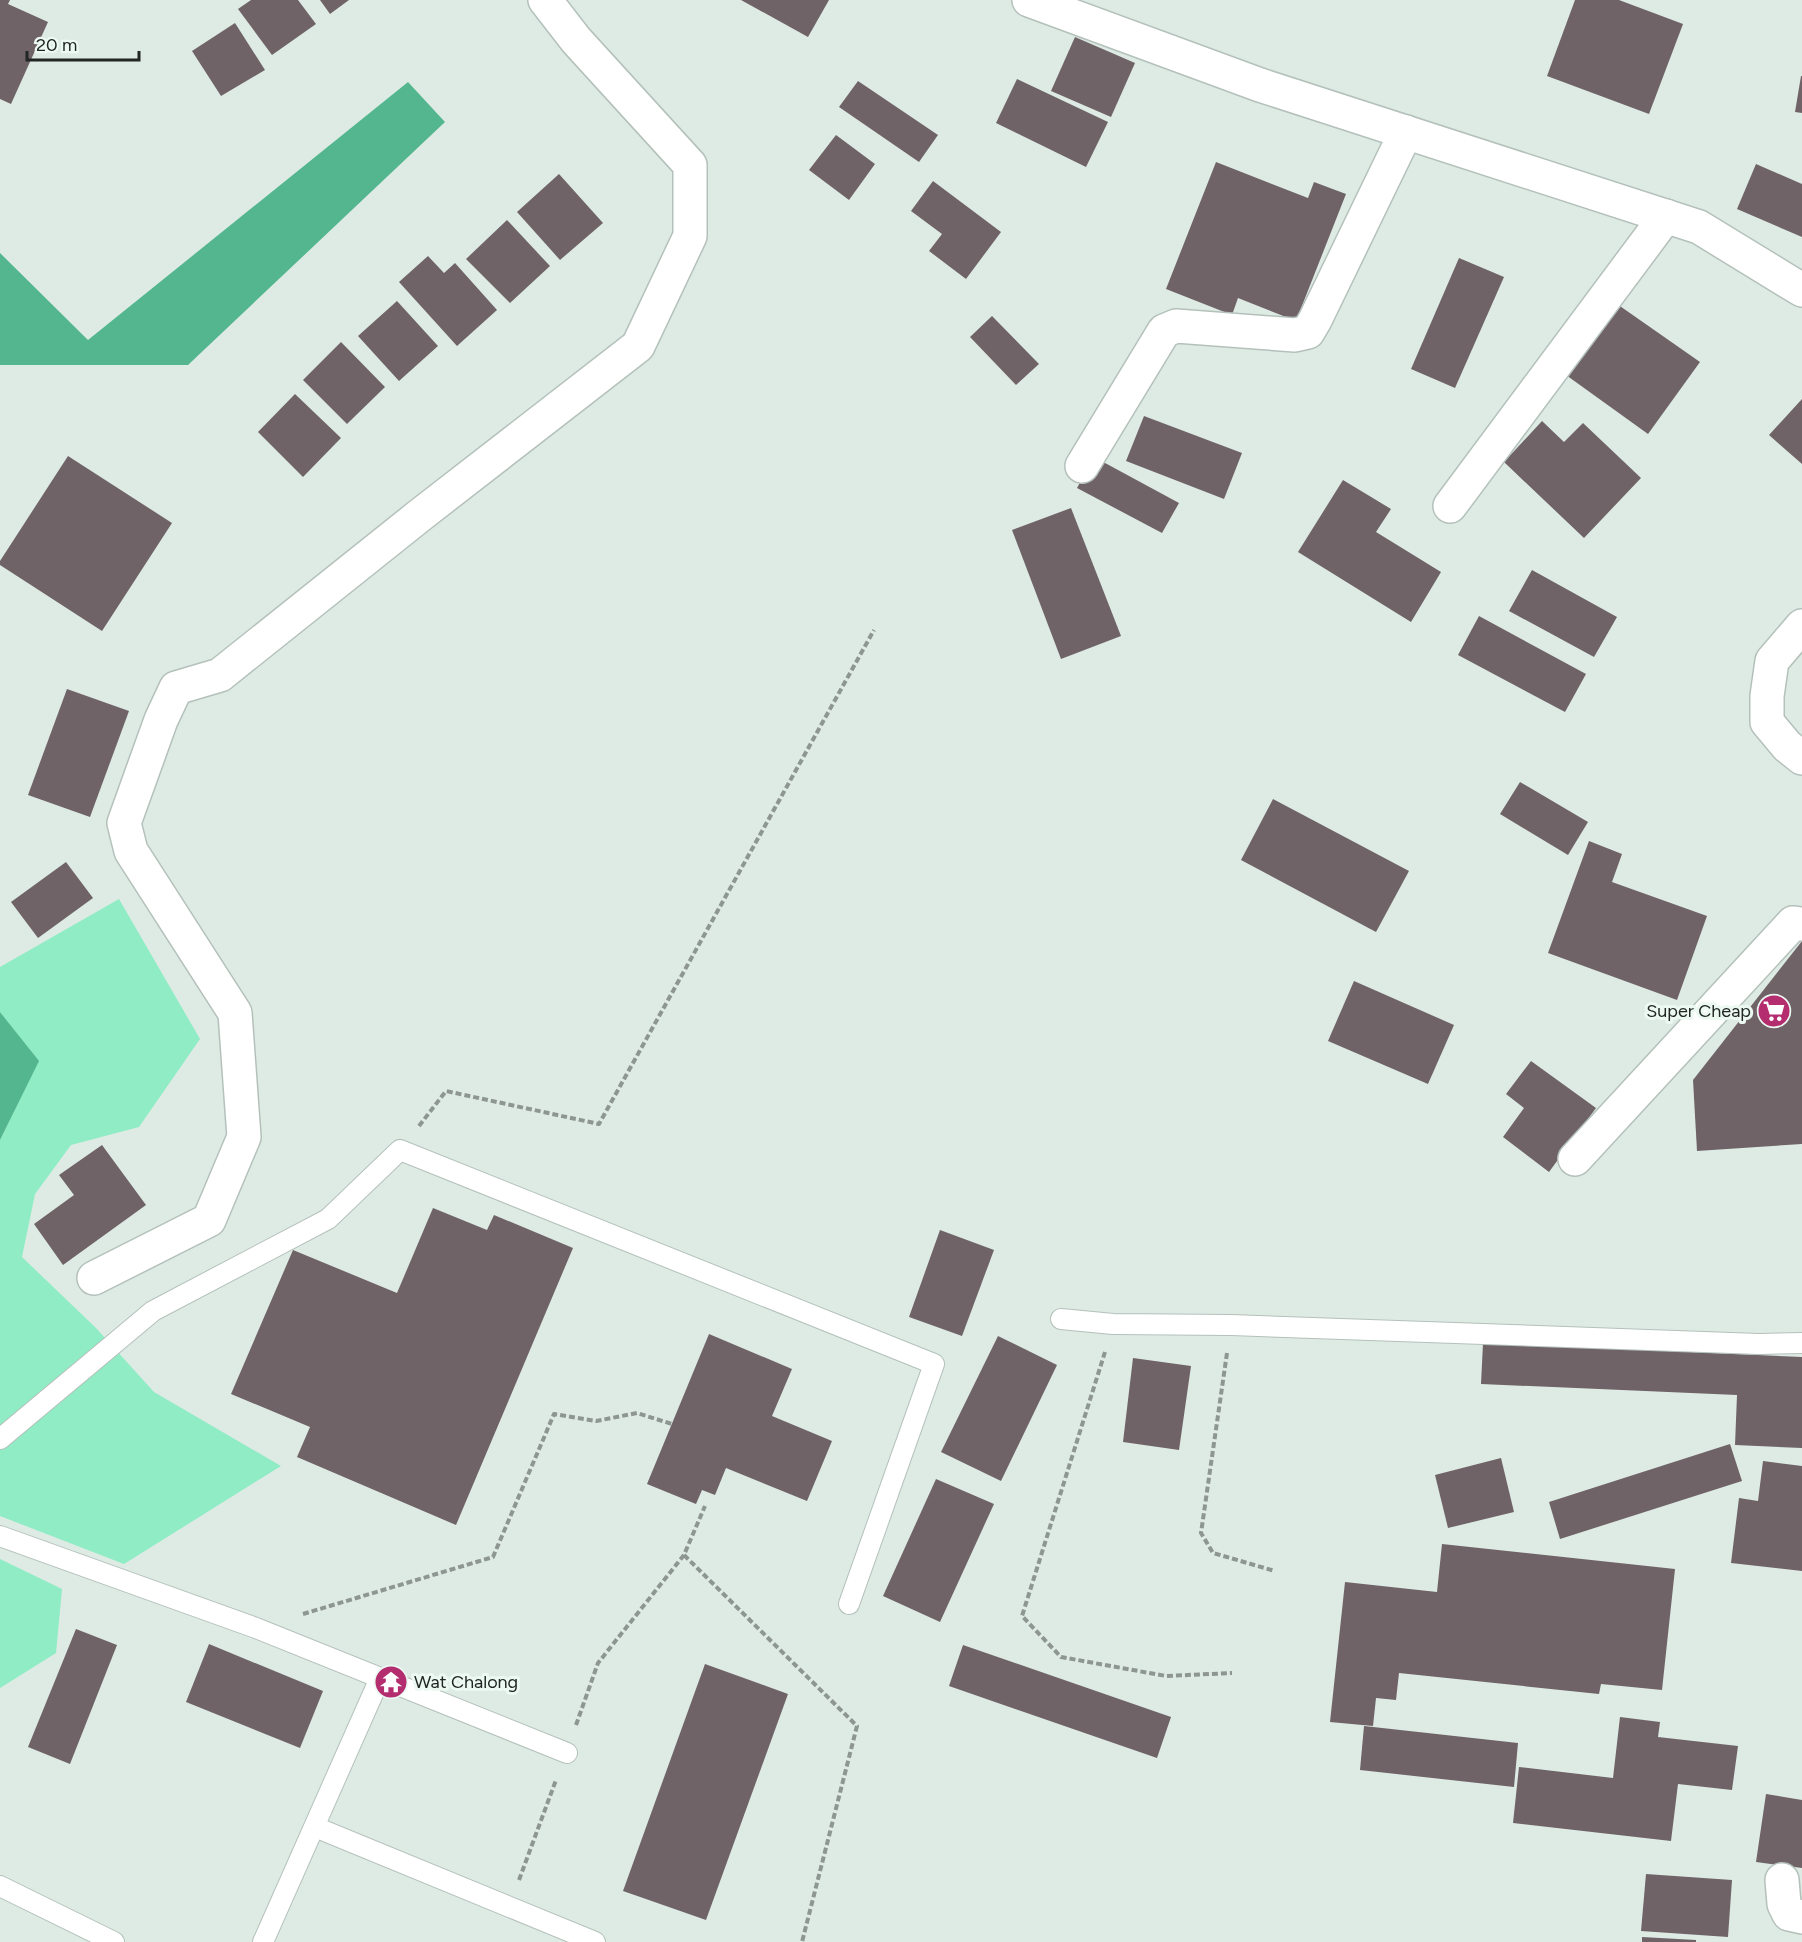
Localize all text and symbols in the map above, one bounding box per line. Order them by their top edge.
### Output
scale bar [27,24,140,62]
text: 20 m [36,34,77,56]
supermarket icon: Super Cheap [1756,993,1792,1029]
place label: Super Cheap [1646,1000,1751,1022]
temple icon: Wat Chalong [373,1664,409,1700]
place label: Wat Chalong [414,1671,518,1693]

